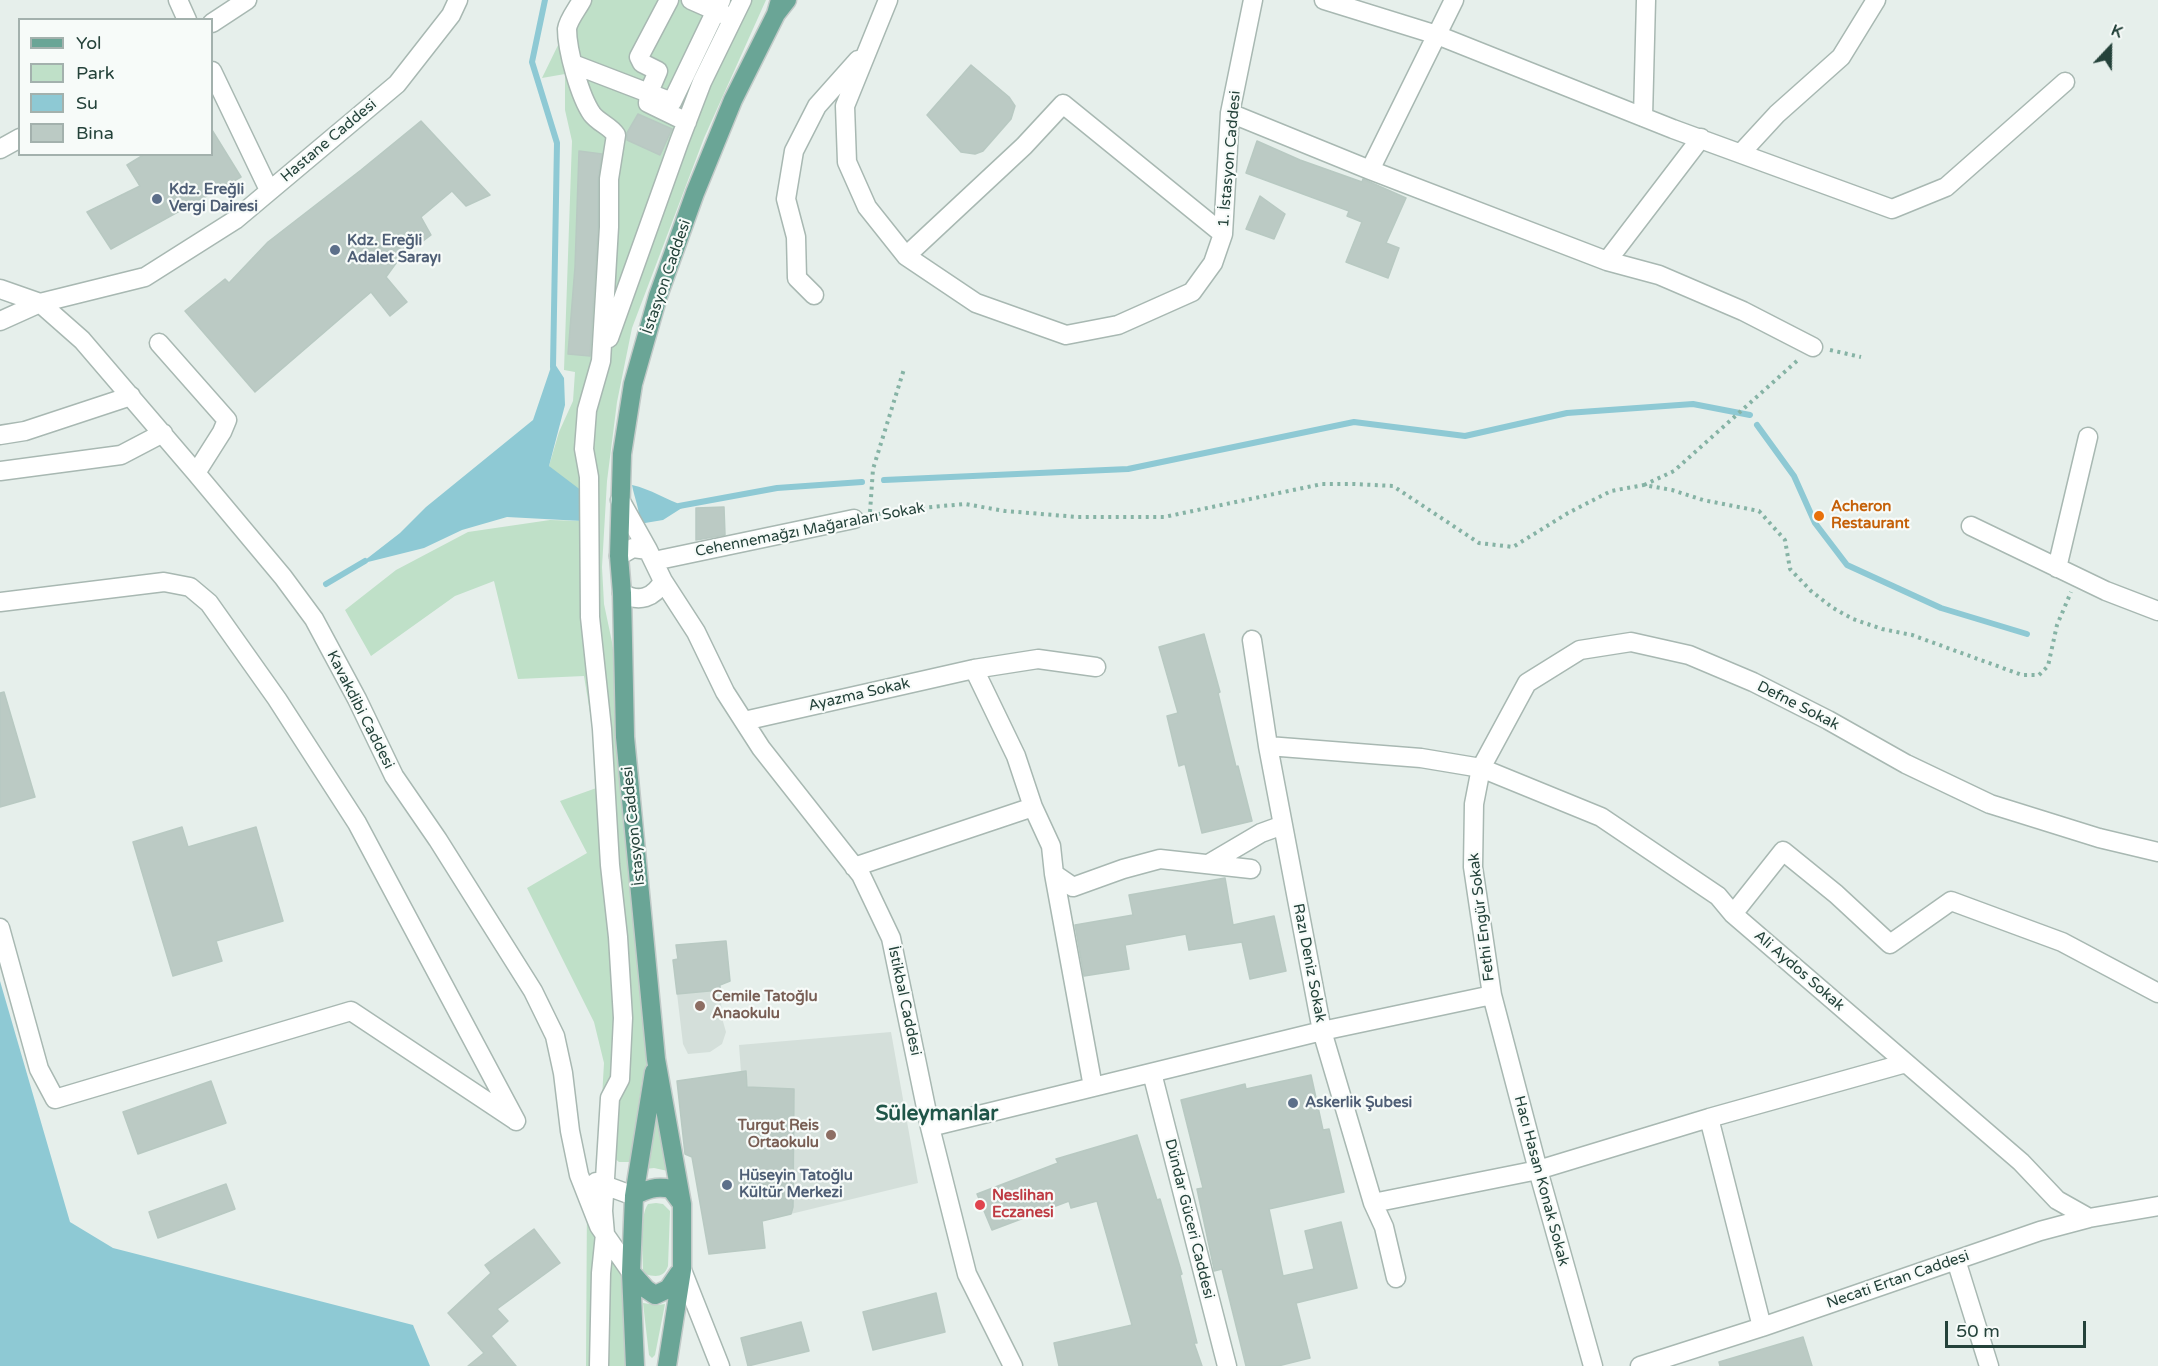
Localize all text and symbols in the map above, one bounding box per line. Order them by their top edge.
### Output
legend [18,18,213,156]
north arrow [2080,18,2140,78]
text: K [2108,20,2125,43]
text: Yol [76,32,102,54]
text: Park [76,62,114,84]
street label: 1. İstasyon Caddesi [1215,90,1245,228]
text: Su [76,92,98,114]
street label: Hastane Caddesi [277,96,381,186]
text: Bina [76,122,114,144]
place label: Kdz. Ereğli Vergi Dairesi [169,181,258,216]
marker: Kdz. Ereğli Vergi Dairesi [150,192,164,206]
street label: İstasyon Caddesi [639,217,695,337]
place label: Kdz. Ereğli Adalet Sarayı [347,232,441,267]
marker: Kdz. Ereğli Adalet Sarayı [328,243,342,257]
place label: Acheron Restaurant [1831,498,1909,533]
street label: Cehennemağzı Mağaraları Sokak [694,499,926,561]
marker: Acheron Restaurant [1812,509,1826,523]
street label: Kavakdibi Caddesi [322,648,398,772]
street label: Ayazma Sokak [807,675,911,715]
street label: Defne Sokak [1754,678,1842,734]
street label: İstasyon Caddesi [619,765,649,887]
street label: Fethi Engür Sokak [1465,852,1499,982]
street label: Razı Deniz Sokak [1289,902,1329,1024]
street label: Ali Aydos Sokak [1750,927,1848,1015]
street label: İstikbal Caddesi [884,945,924,1057]
place label: Cemile Tatoğlu Anaokulu [712,988,818,1023]
marker: Cemile Tatoğlu Anaokulu [693,999,707,1013]
place label: Askerlik Şubesi [1305,1094,1412,1112]
street label: Hacı Hasan Konak Sokak [1510,1094,1572,1268]
marker: Askerlik Şubesi [1286,1096,1300,1110]
district label: Süleymanlar [876,1101,998,1127]
place label: Turgut Reis Ortaokulu [738,1117,819,1152]
marker: Turgut Reis Ortaokulu [824,1128,838,1142]
street label: Dündar Güceri Caddesi [1160,1137,1218,1301]
place label: Hüseyin Tatoğlu Kültür Merkezi [739,1167,853,1202]
marker: Hüseyin Tatoğlu Kültür Merkezi [720,1178,734,1192]
place label: Neslihan Eczanesi [992,1187,1054,1222]
marker: Neslihan Eczanesi [973,1198,987,1212]
street label: Necati Ertan Caddesi [1824,1247,1972,1313]
scale bar [1948,1309,2089,1347]
text: 50 m [1956,1320,2000,1342]

